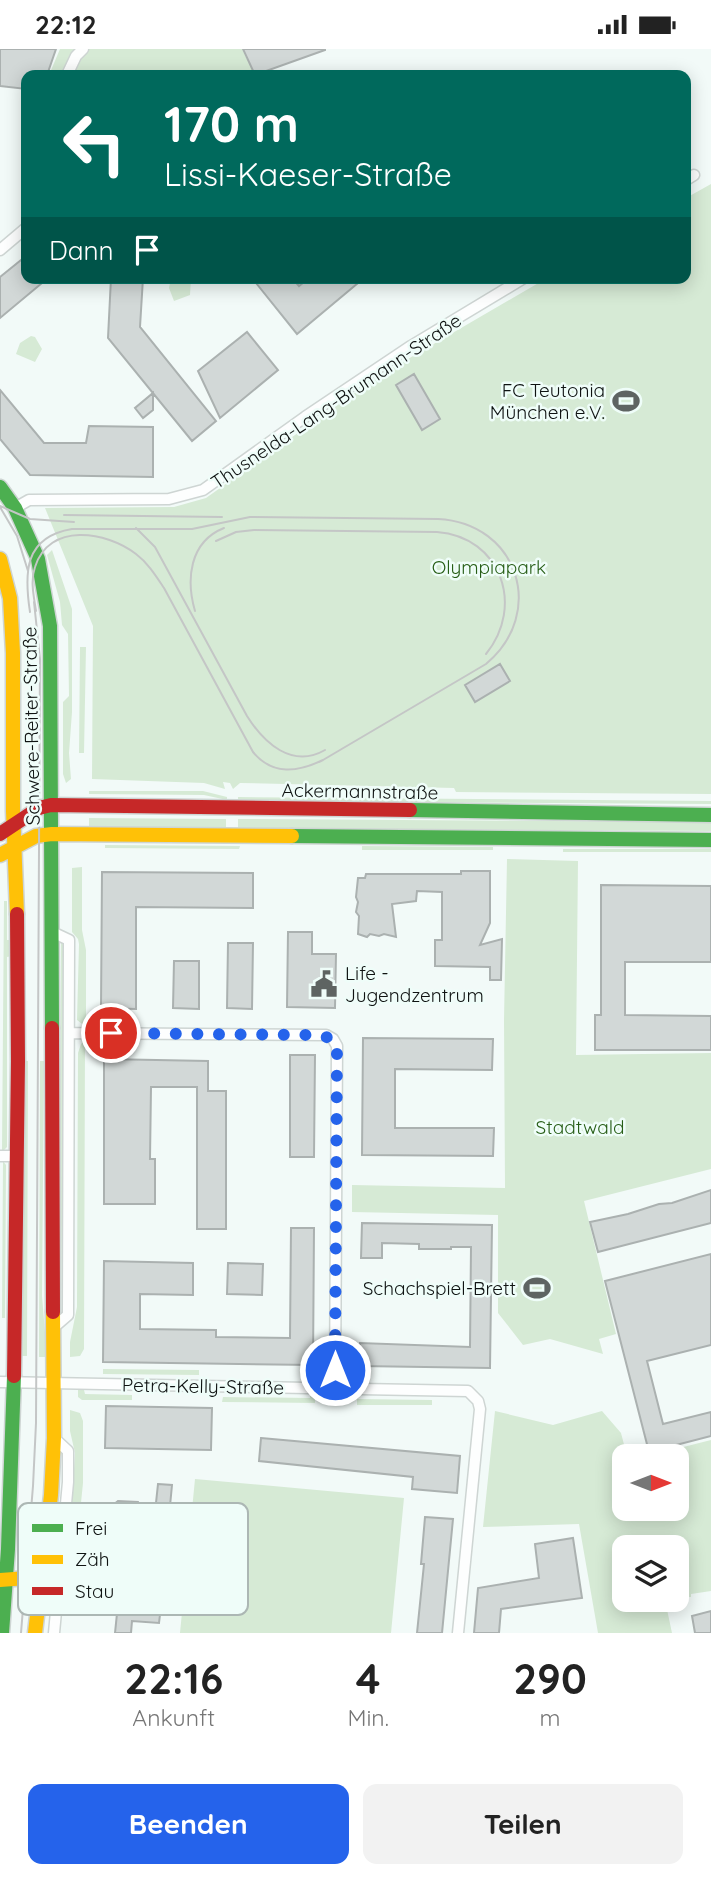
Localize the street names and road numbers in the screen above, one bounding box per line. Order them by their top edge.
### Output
street label: Thusnelda-Lang-Brumann-Straße [206,308,466,494]
street label: Schwere-Reiter-Straße [17,627,45,825]
street label: Ackermannstraße [281,778,439,804]
street label: Petra-Kelly-Straße [122,1373,284,1399]

